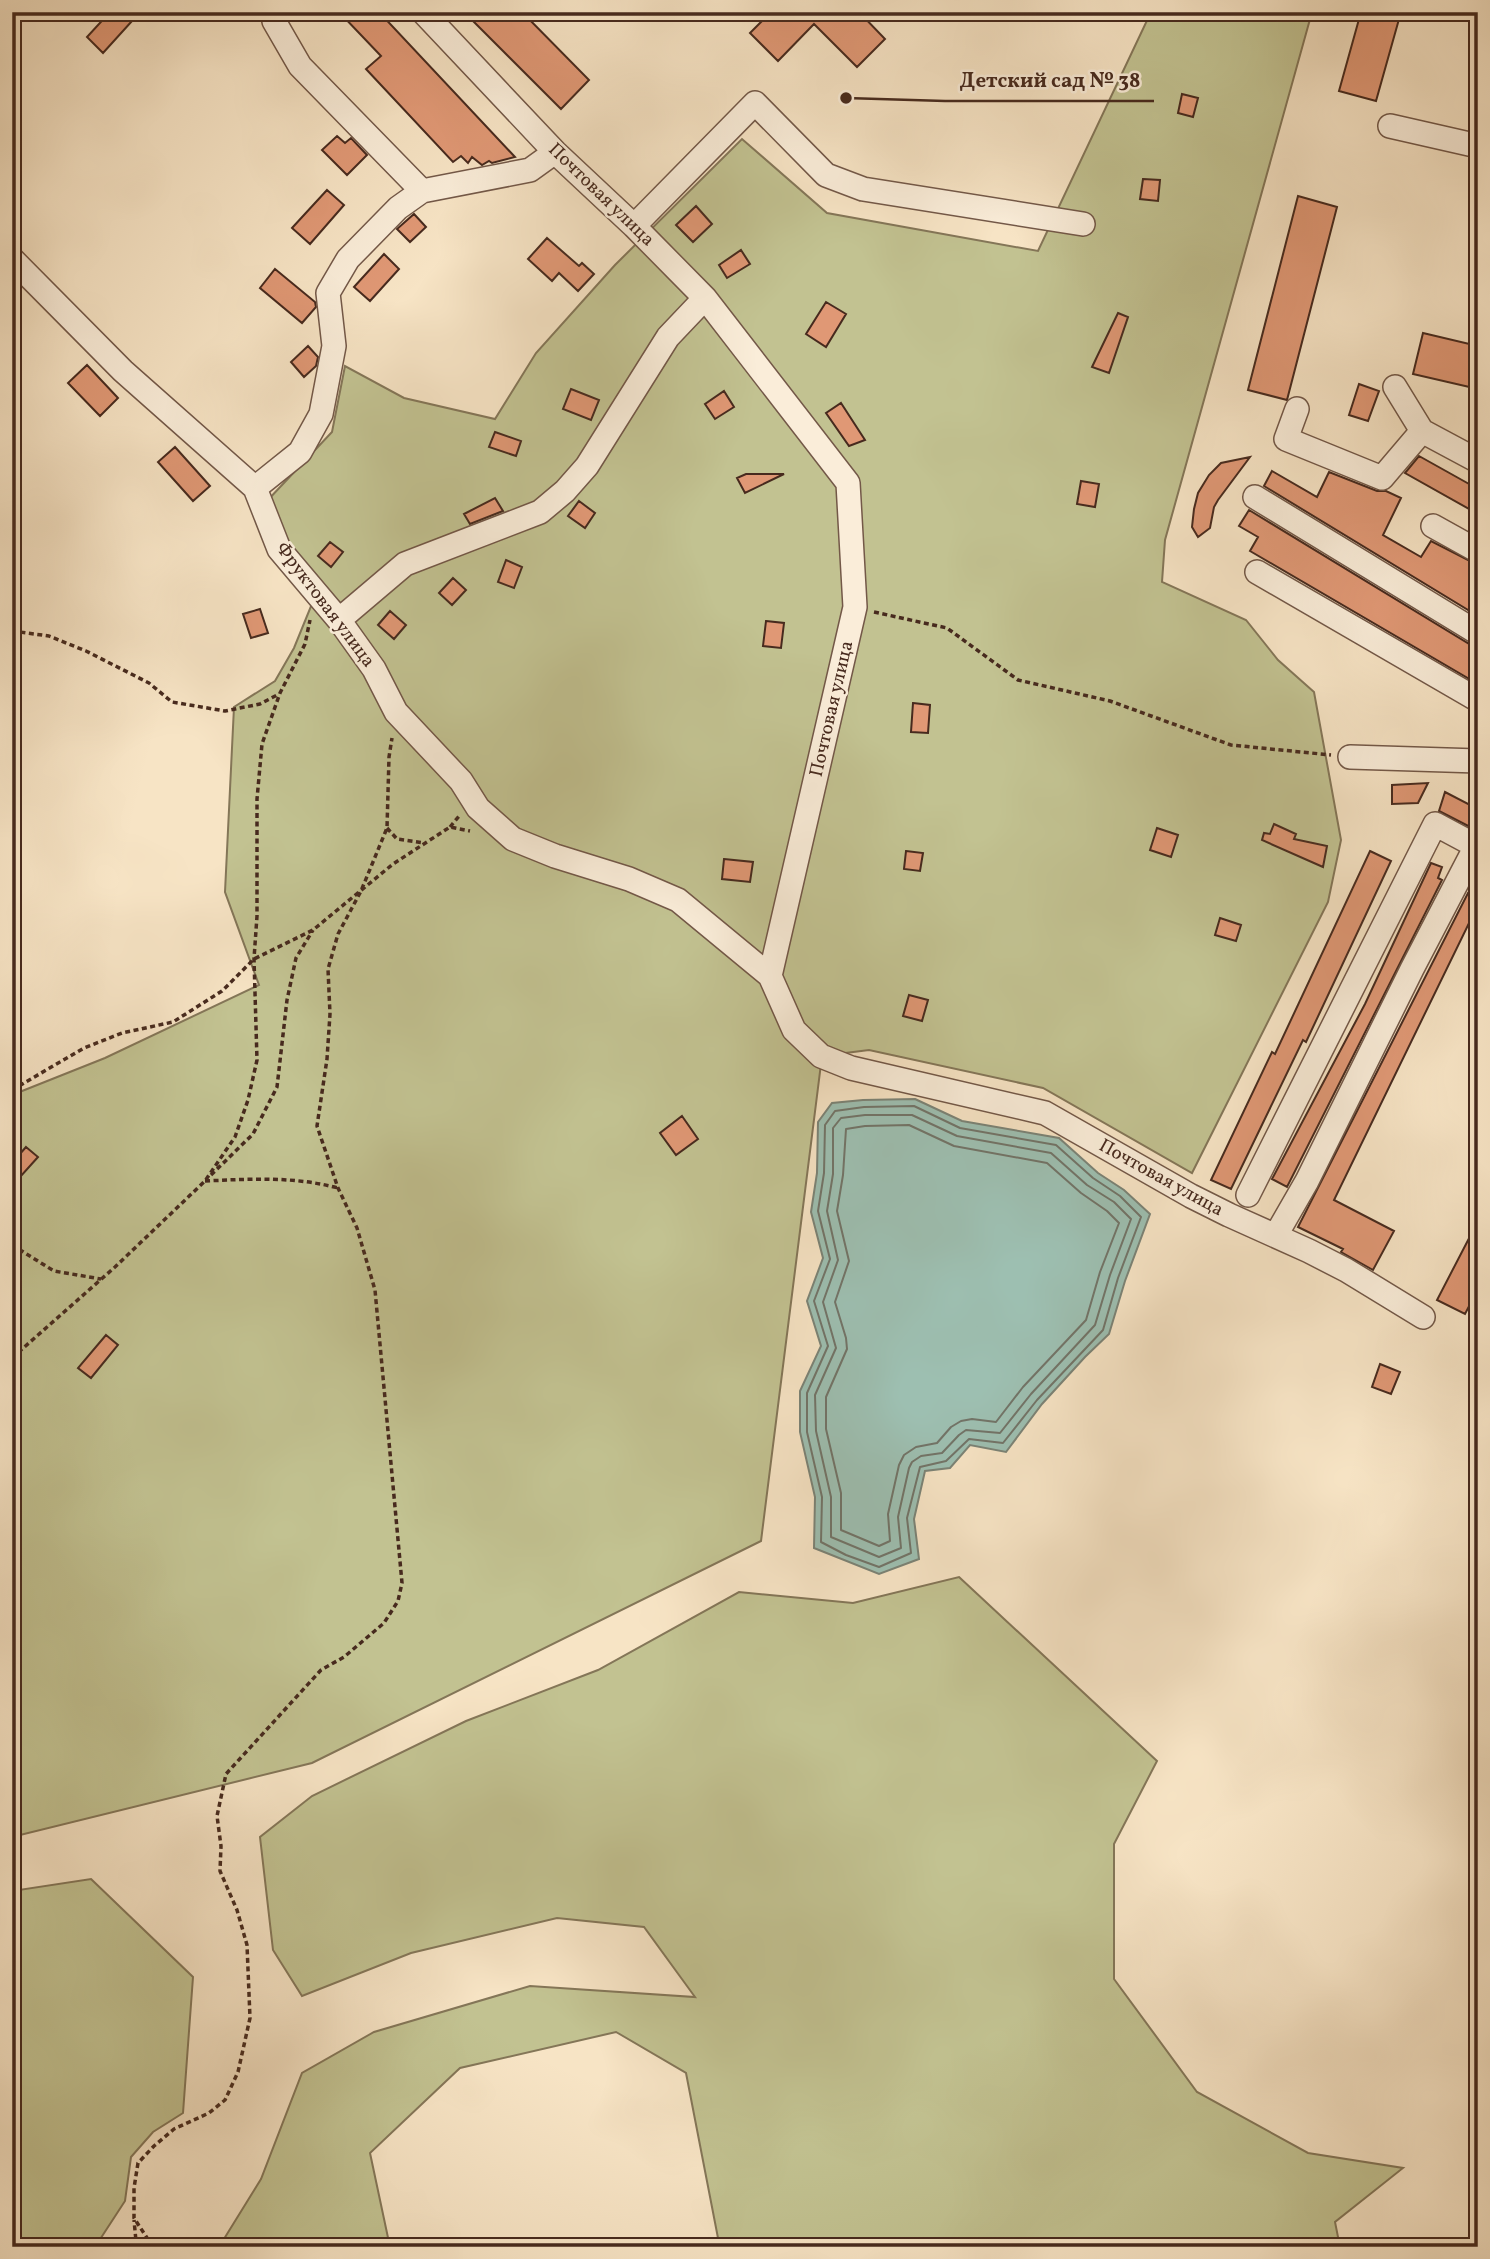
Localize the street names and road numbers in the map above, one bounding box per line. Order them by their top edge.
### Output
street label: Почтовая улица [542,137,660,253]
street label: Фруктовая улица [269,537,381,673]
street label: Почтовая улица [804,638,860,780]
street label: Почтовая улица [1094,1133,1228,1223]

